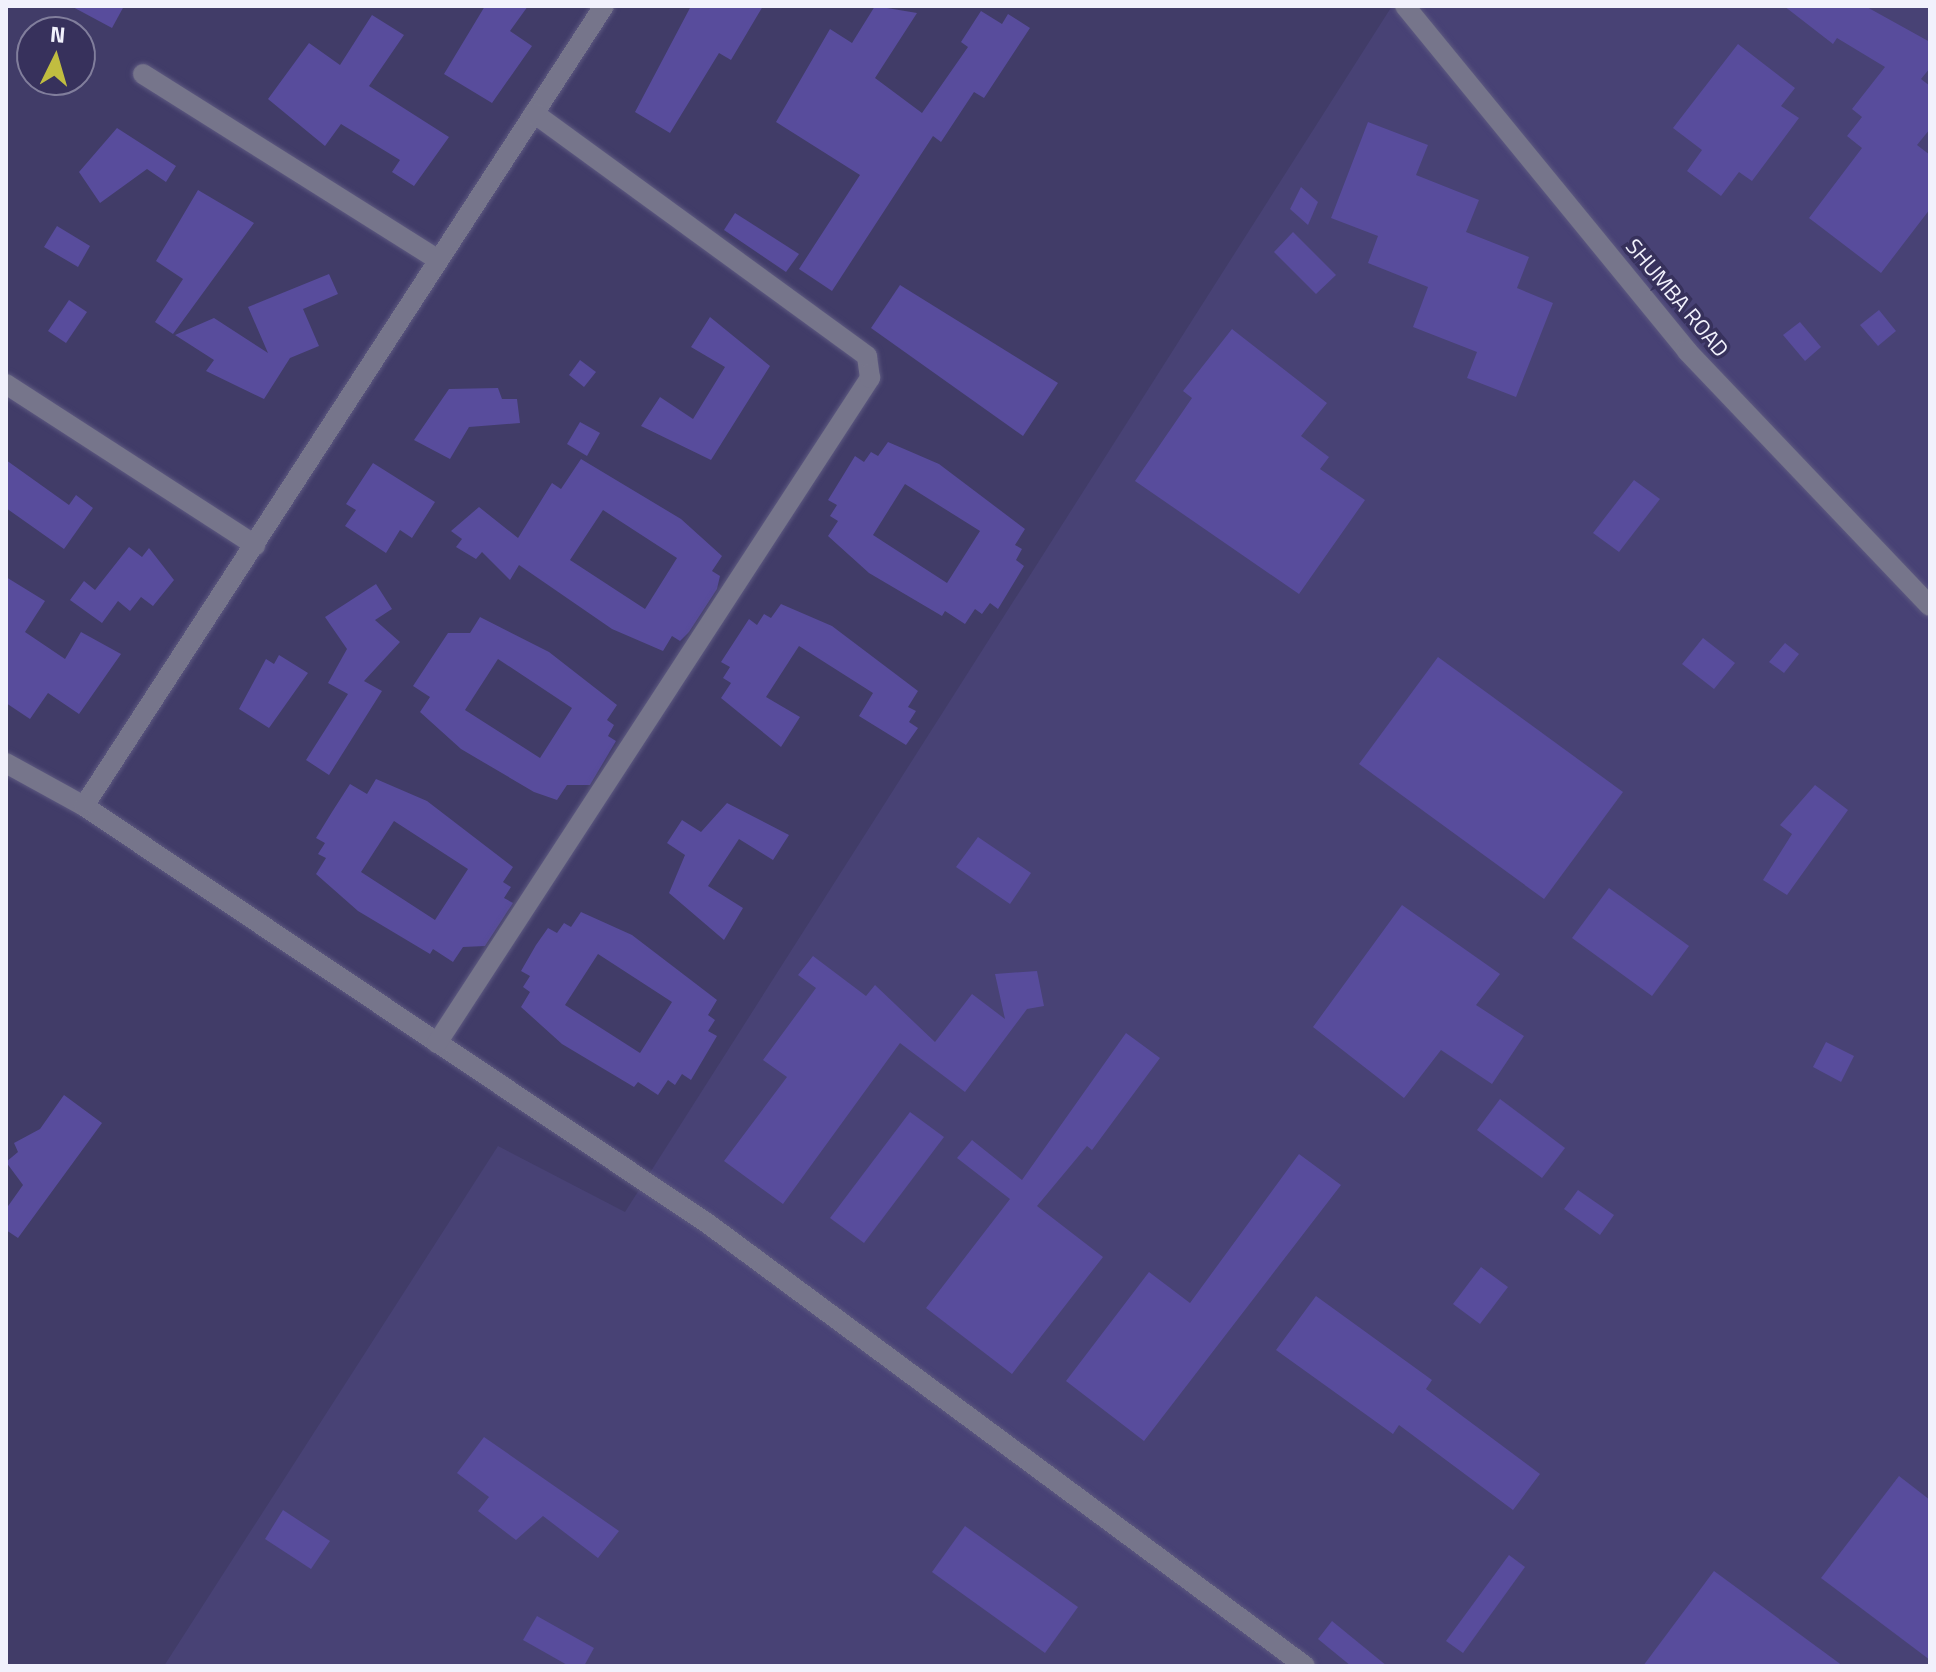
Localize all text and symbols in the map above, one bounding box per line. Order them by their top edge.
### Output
north arrow [16,16,96,96]
text: N [49,16,67,52]
street label: SHUMBA ROAD [1620,234,1734,362]

